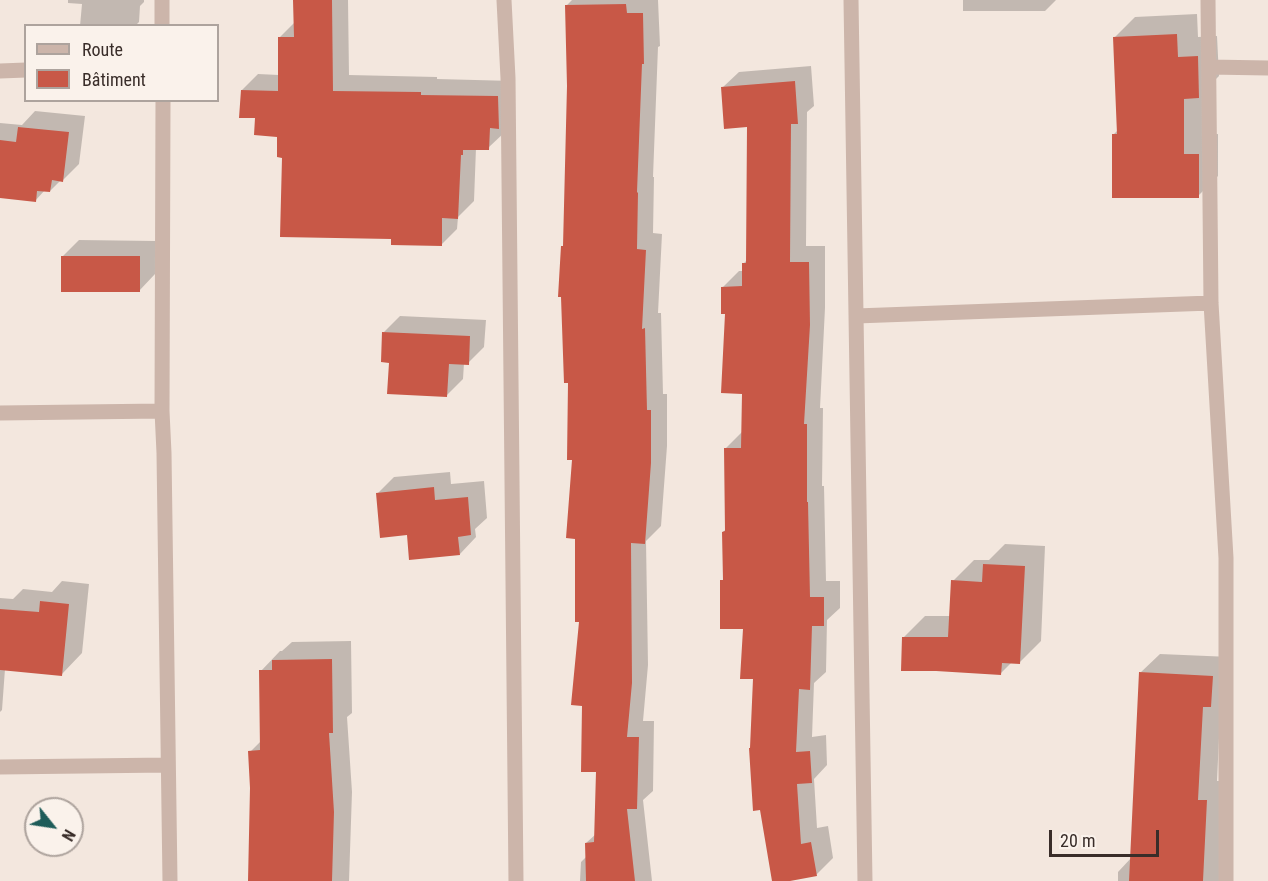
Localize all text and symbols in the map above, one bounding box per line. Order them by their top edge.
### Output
legend [24,24,219,102]
text: Route [82,39,123,60]
text: Bâtiment [82,69,146,90]
north arrow [24,797,84,857]
scale bar [1052,818,1162,856]
text: N [58,826,79,844]
text: 20 m [1060,830,1095,851]

